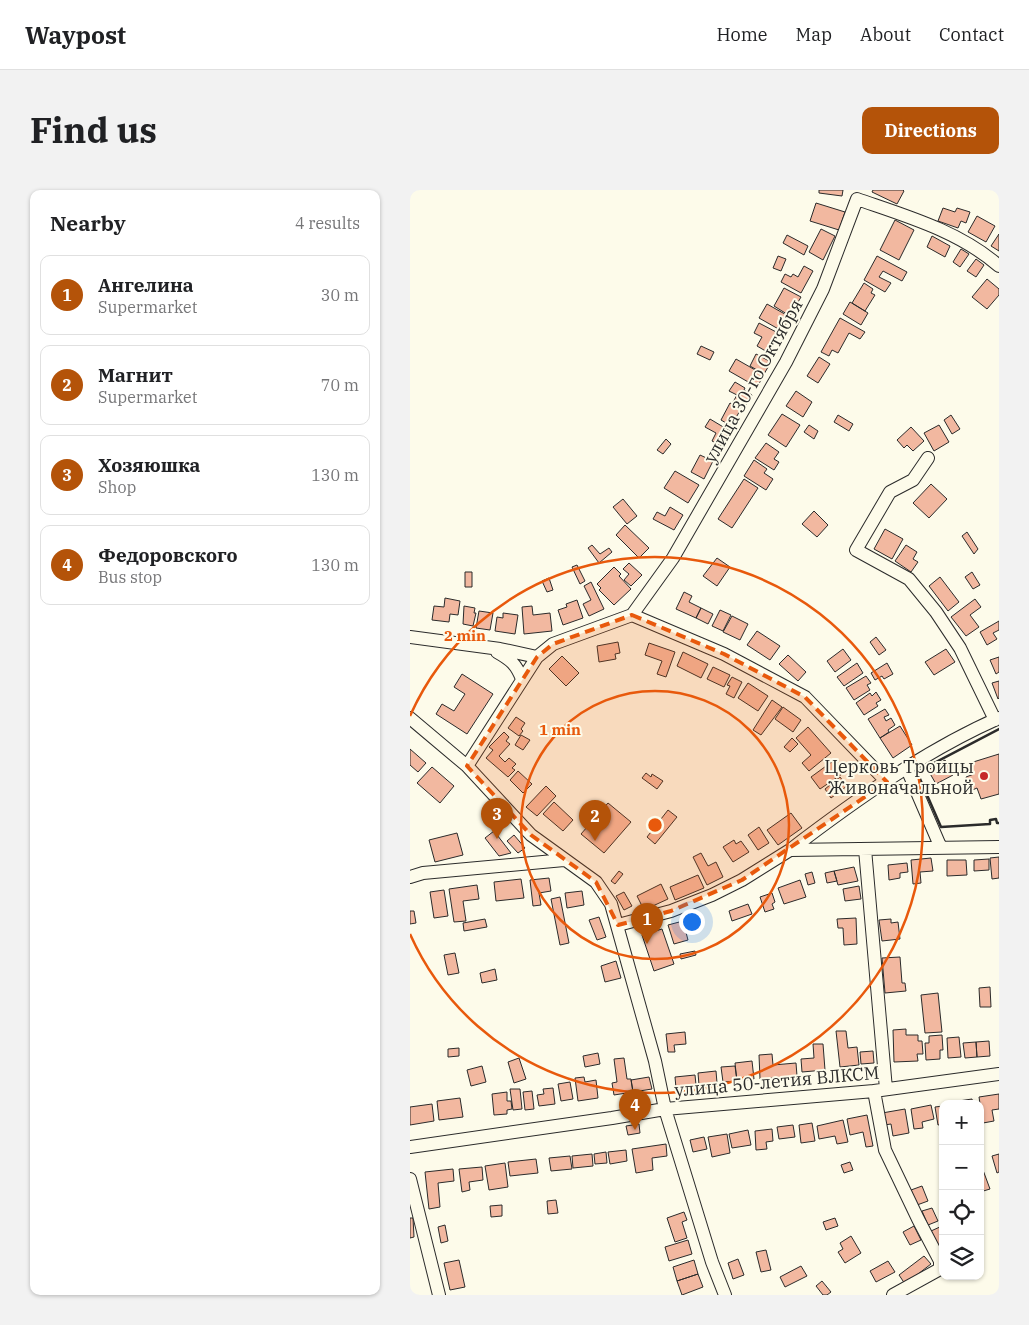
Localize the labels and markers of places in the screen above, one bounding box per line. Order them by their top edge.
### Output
place label: Церковь Троицы Живоначальной [824,755,974,799]
marker: Церковь Троицы Живоначальной [978,770,990,782]
pin: 3 [481,798,513,839]
pin: 2 [579,800,611,841]
centre of rings [646,816,664,834]
pin: 1 [631,903,663,944]
pin: 4 [619,1089,651,1130]

